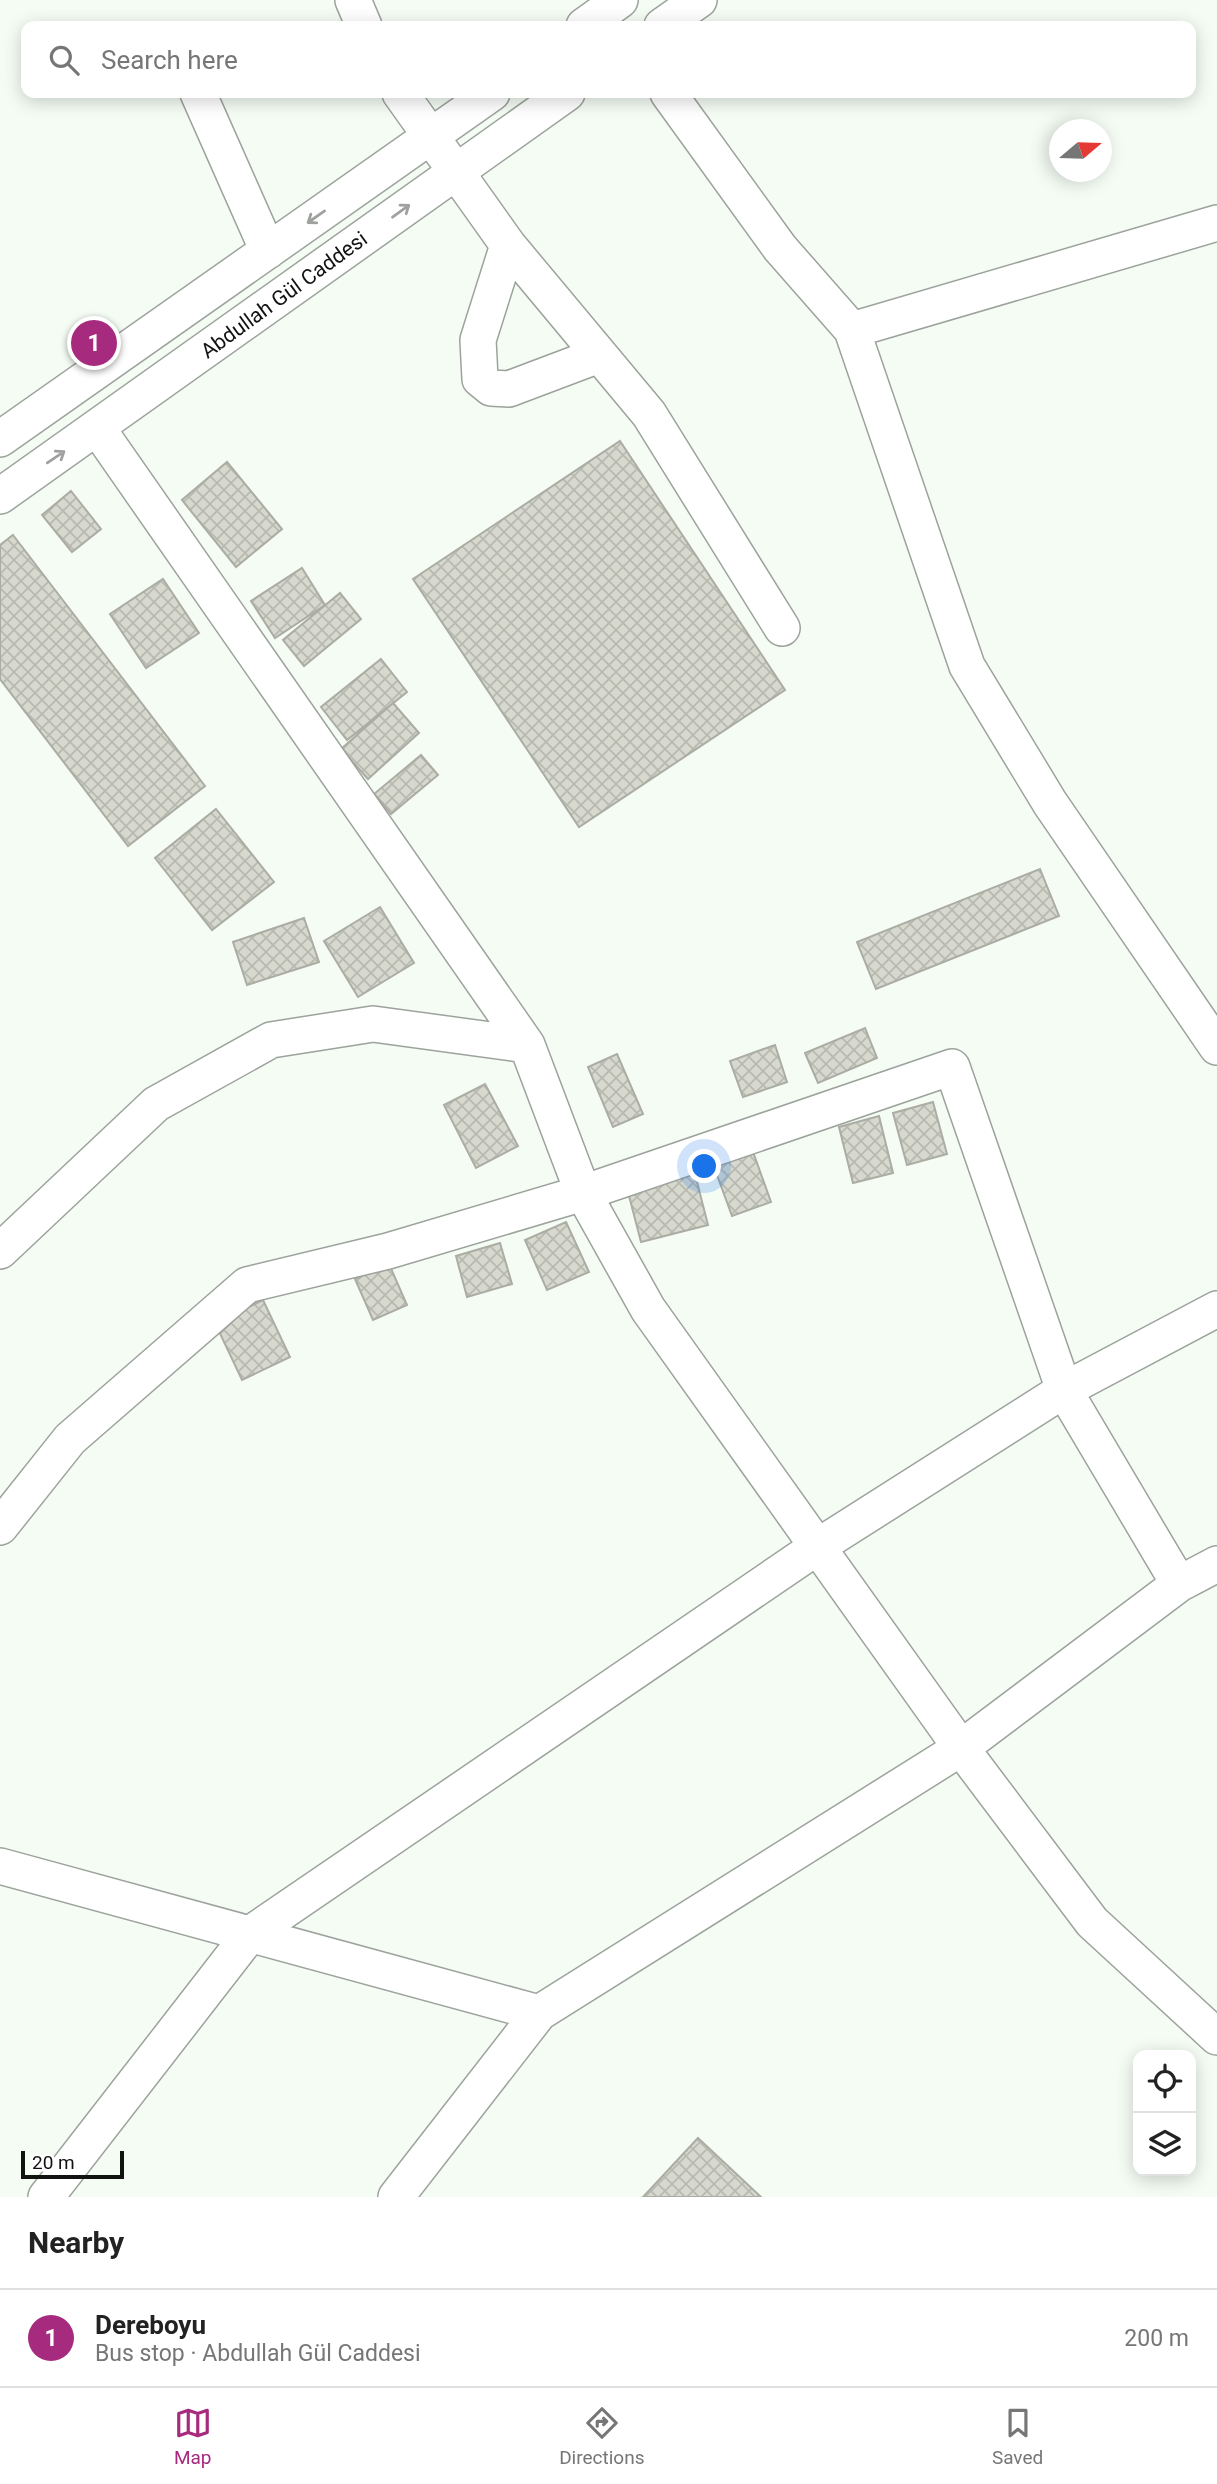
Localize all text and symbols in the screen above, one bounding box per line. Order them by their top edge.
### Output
search box [21,21,1196,98]
icon: search [45,41,83,79]
text: Search here [101,45,238,75]
north arrow [1049,119,1112,182]
one-way arrow [391,204,410,218]
one-way arrow [307,210,326,224]
street label: Abdullah Gül Caddesi [196,227,372,363]
pin: 1 [71,317,117,369]
one-way arrow [46,450,66,464]
your location [687,1149,721,1183]
map controls [1133,2050,1196,2176]
button: locate [1133,2050,1196,2113]
button: layers [1133,2113,1196,2176]
scale bar [21,2148,124,2180]
text: 20 m [32,2151,75,2174]
text: Nearby [28,2225,124,2260]
text: Dereboyu [95,2310,206,2340]
text: 1 [44,2325,58,2352]
text: 200 m [1124,2325,1189,2352]
text: Bus stop · Abdullah Gül Caddesi [95,2340,421,2367]
tab: Map [174,2404,212,2469]
tab: Directions [559,2404,644,2469]
tab: Saved [992,2404,1043,2469]

